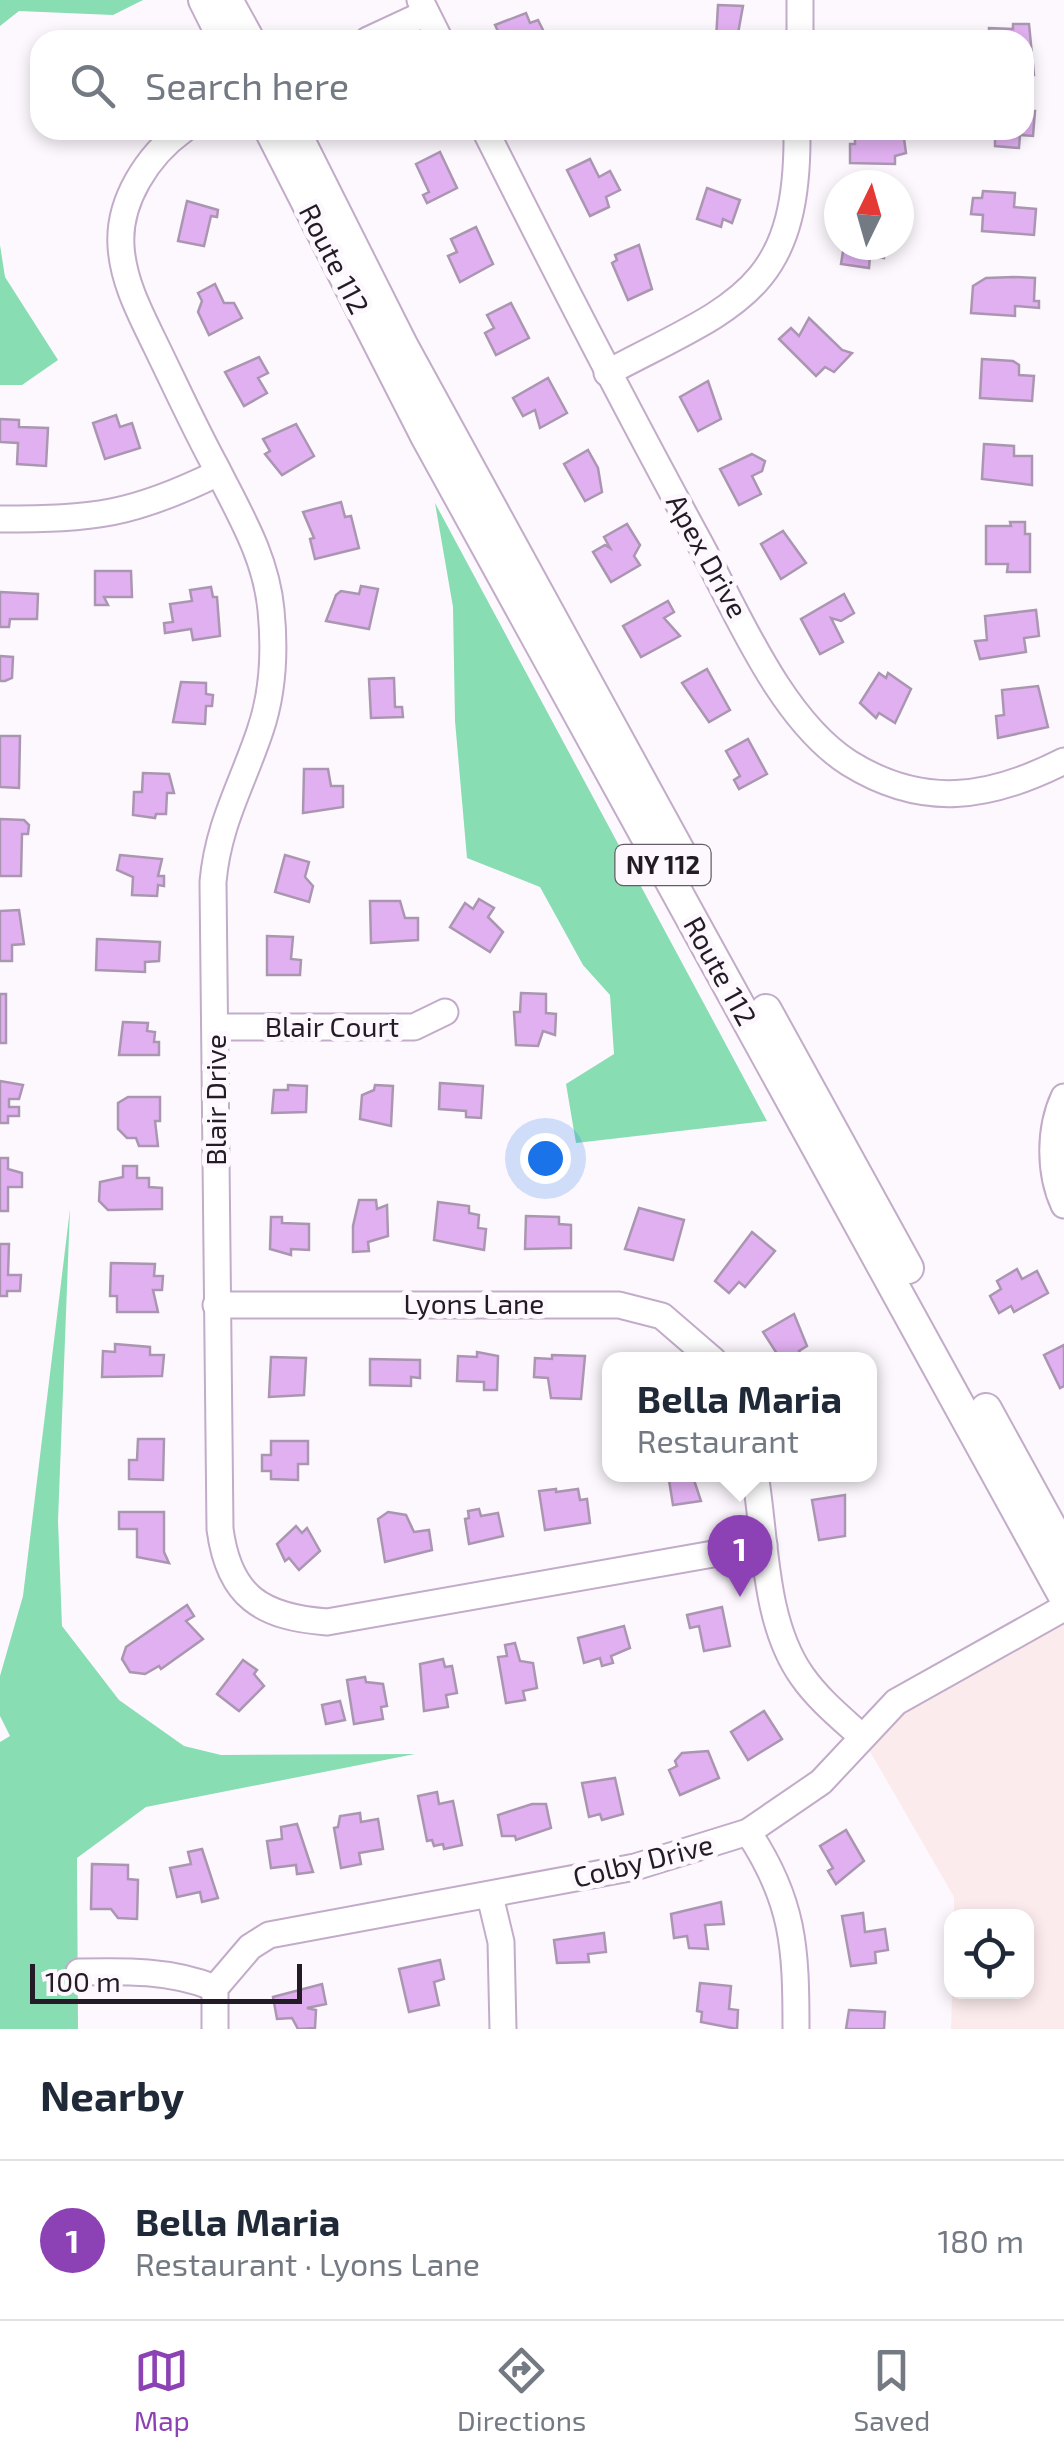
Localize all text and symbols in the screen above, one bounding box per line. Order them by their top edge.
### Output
search box [30,30,1034,140]
icon: search [65,58,120,113]
text: Search here [145,62,349,108]
north arrow [824,170,914,260]
street label: Route 112 [293,198,377,319]
street label: Apex Drive [660,488,756,623]
road number: NY 112 [616,845,710,885]
street label: Route 112 [677,910,765,1031]
street label: Blair Court [265,1009,399,1043]
street label: Blair Drive [198,1034,232,1166]
your location [520,1133,571,1184]
street label: Lyons Lane [404,1286,544,1320]
popup [602,1352,877,1482]
text: Bella Maria [637,1375,842,1421]
text: Restaurant [637,1421,799,1459]
pin: 1 [708,1514,772,1597]
street label: Colby Drive [569,1826,716,1894]
map controls [944,1909,1034,1999]
button: locate [944,1909,1034,1999]
scale bar [30,1959,302,2004]
text: 100 m [45,1964,121,1998]
text: Nearby [40,2069,184,2119]
text: Bella Maria [135,2198,340,2244]
text: 1 [66,2221,79,2259]
text: 180 m [937,2221,1024,2259]
text: Restaurant · Lyons Lane [135,2244,480,2282]
tab: Map [134,2343,190,2437]
tab: Directions [457,2343,586,2437]
tab: Saved [854,2343,930,2437]

